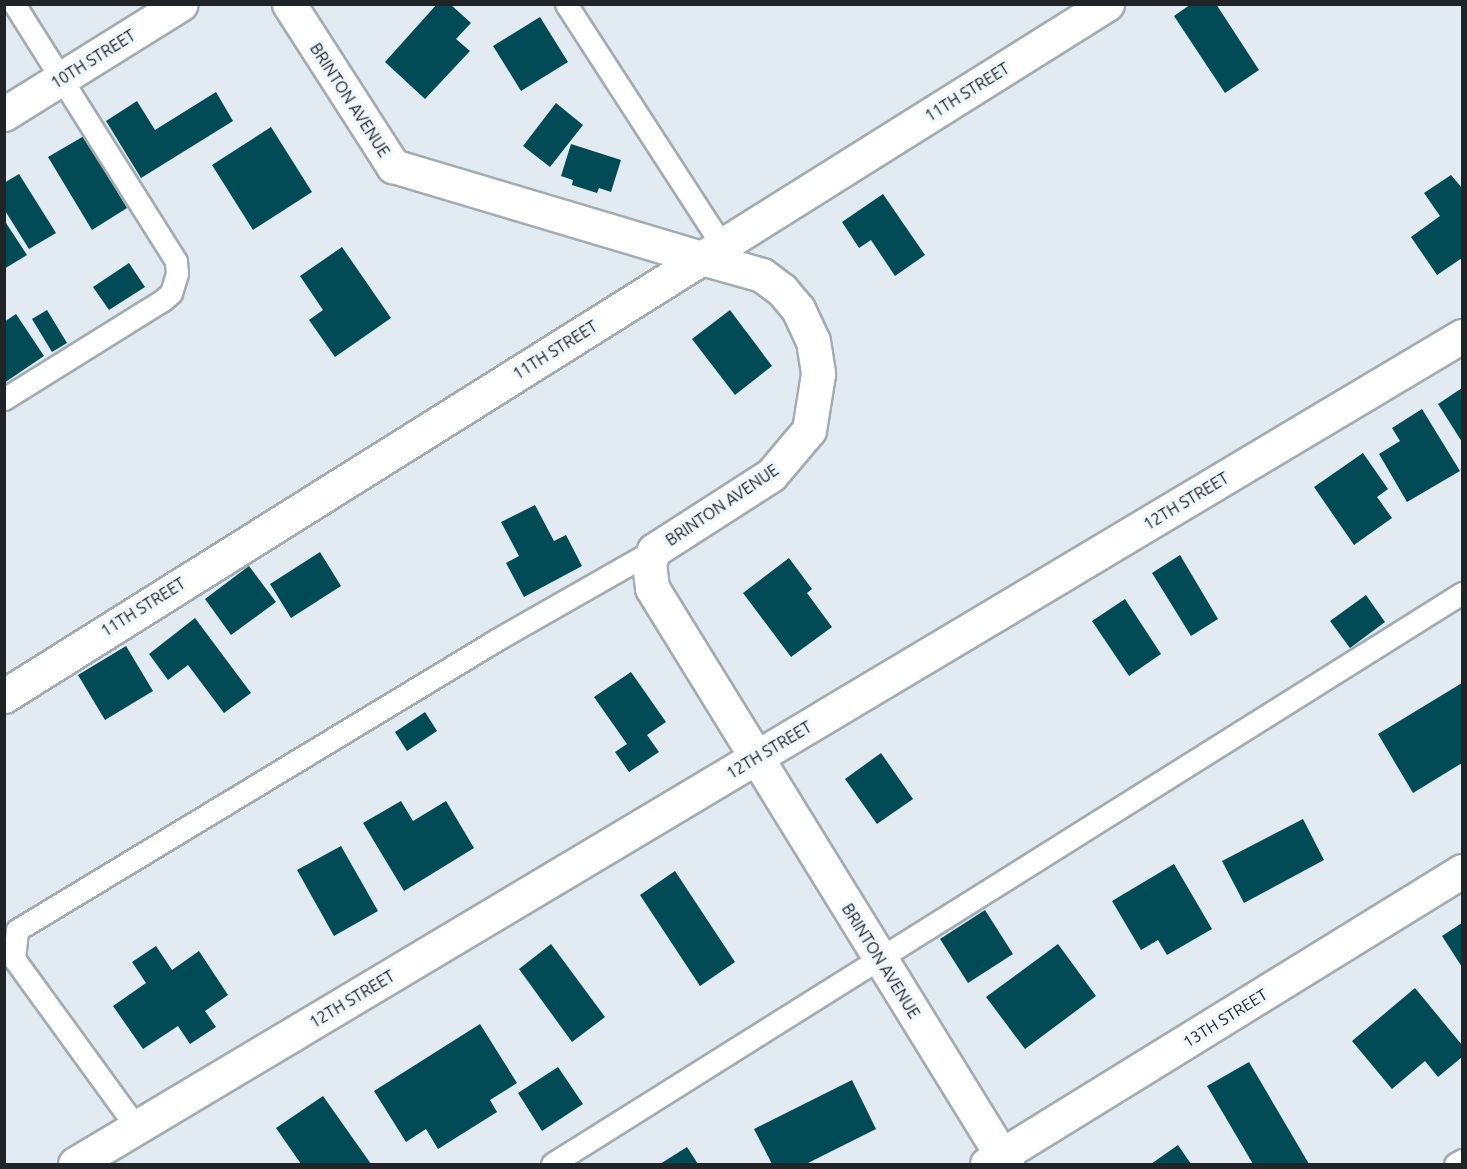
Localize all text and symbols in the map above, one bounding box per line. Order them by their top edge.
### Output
street label: 10TH STREET [47,25,139,93]
street label: BRINTON AVENUE [306,39,394,161]
street label: 11TH STREET [921,58,1013,126]
street label: 11TH STREET [509,316,601,384]
street label: BRINTON AVENUE [662,460,782,550]
street label: 12TH STREET [1140,468,1232,534]
street label: 11TH STREET [97,573,189,641]
street label: 12TH STREET [723,717,815,783]
street label: BRINTON AVENUE [838,900,924,1022]
street label: 12TH STREET [306,966,398,1032]
street label: 13TH STREET [1179,984,1271,1052]

